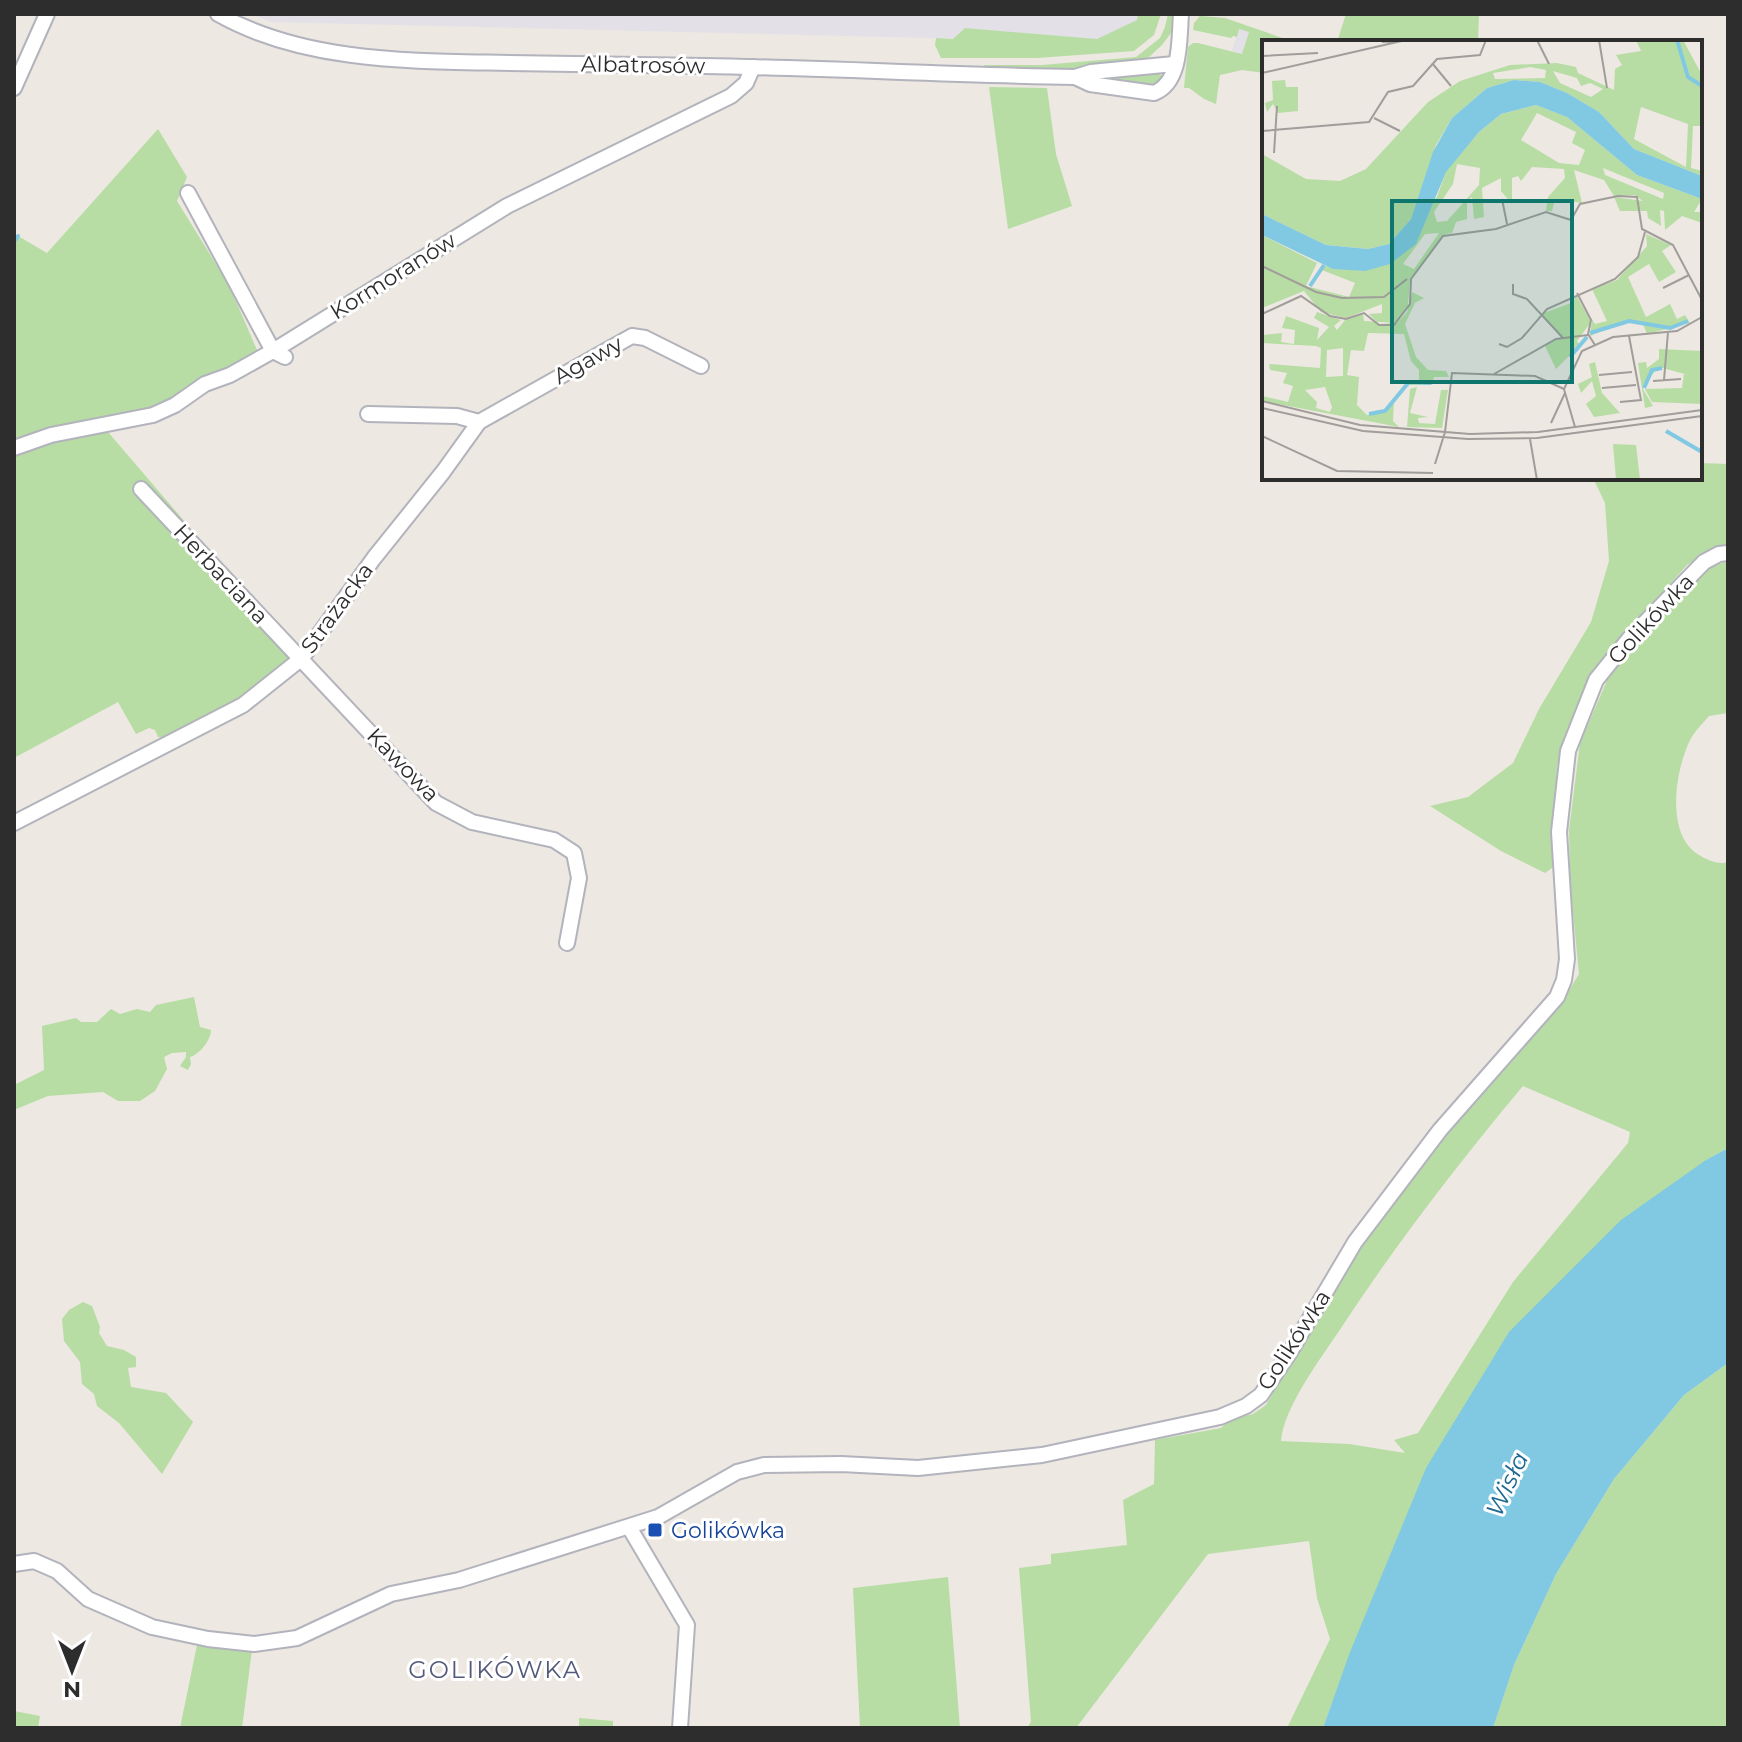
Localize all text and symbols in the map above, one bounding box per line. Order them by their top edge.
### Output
inset map [1262,40,1702,480]
street label: Albatrosów [581,50,706,80]
street label: Kormoranów [325,226,461,325]
street label: Agawy [549,330,627,390]
street label: Herbaciana [168,518,274,630]
street label: Strażacka [295,557,379,659]
street label: Golikówka [1602,568,1700,670]
street label: Kawowa [361,722,445,808]
street label: Golikówka [1252,1285,1336,1395]
water label: Wisła [1480,1447,1534,1521]
place label: Golikówka [671,1517,785,1544]
marker: Golikówka [646,1521,664,1539]
north arrow [32,1630,112,1710]
district label: GOLIKÓWKA [408,1655,582,1684]
text: N [63,1676,81,1703]

